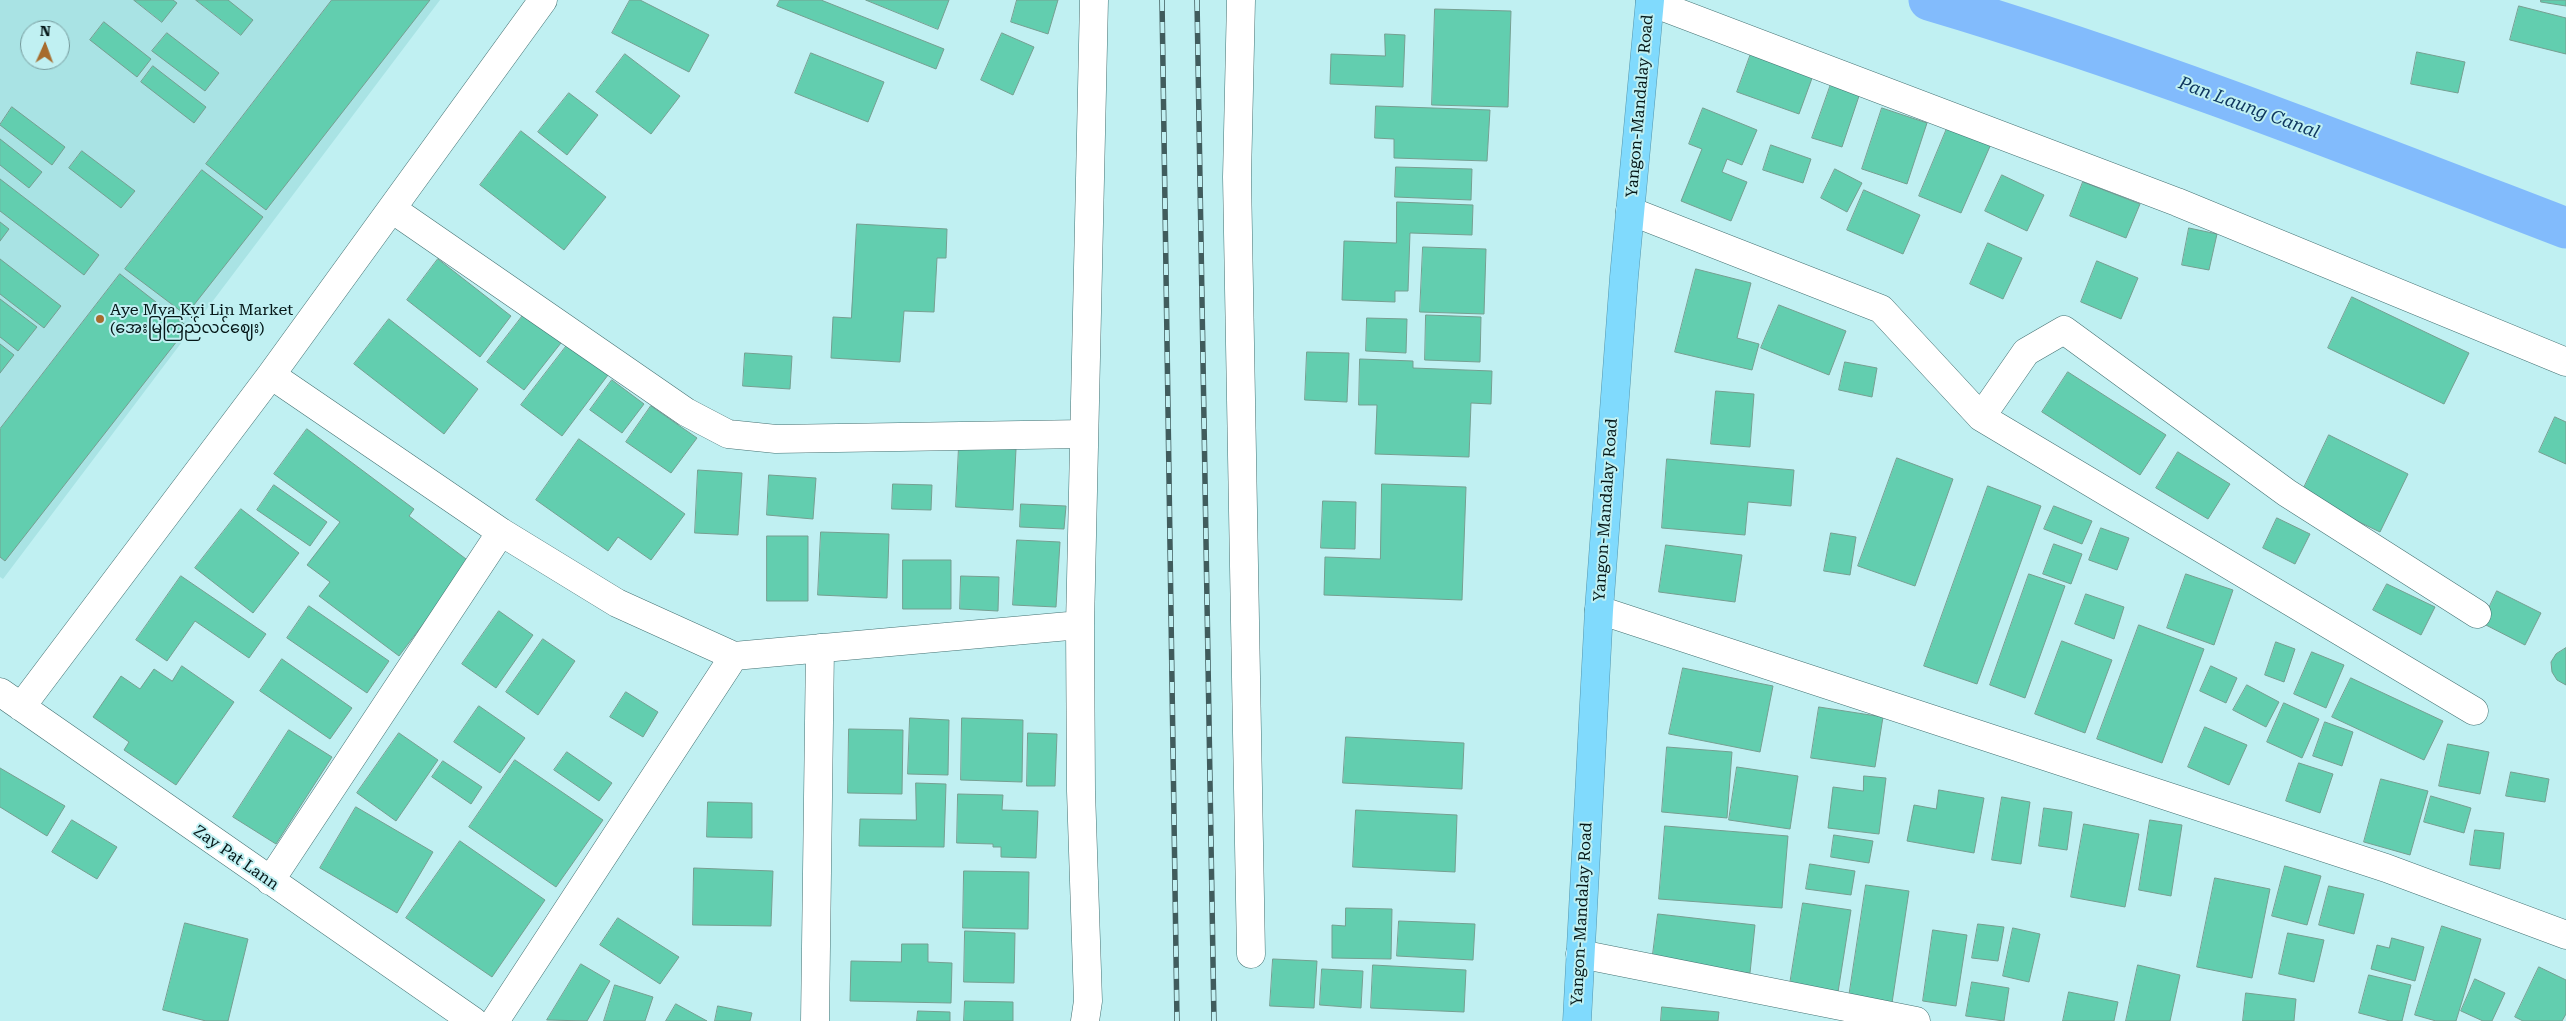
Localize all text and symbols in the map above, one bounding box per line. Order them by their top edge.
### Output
street label: Yangon-Mandalay Road [1622,14,1658,198]
north arrow [20,20,70,70]
text: N [40,23,51,39]
water label: Pan Laung Canal [2176,72,2322,144]
place label: Aye Mya Kyi Lin Market (အေးမြကြည်လင်ဈေး) [110,300,293,338]
marker: Aye Mya Kyi Lin Market (အေးမြကြည်လင်ဈေး) [94,313,106,325]
street label: Yangon-Mandalay Road [1590,418,1622,602]
street label: Zay Pat Lann [190,822,282,894]
street label: Yangon-Mandalay Road [1568,822,1596,1006]

